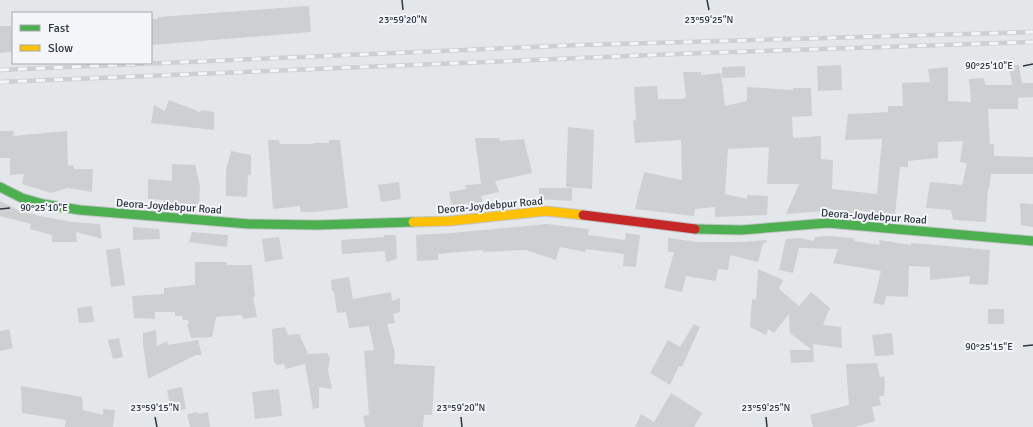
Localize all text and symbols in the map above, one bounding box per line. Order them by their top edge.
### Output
legend [12,12,152,64]
text: 23°59'20"N [379,14,427,26]
text: 23°59'25"N [685,14,733,26]
text: Fast [48,21,69,36]
text: Slow [48,41,73,56]
text: 90°25'10"E [965,60,1013,72]
street label: Deora-Joydebpur Road [437,194,544,217]
street label: Deora-Joydebpur Road [116,196,222,217]
text: 90°25'10"E [20,202,68,214]
street label: Deora-Joydebpur Road [821,206,927,227]
text: 90°25'15"E [965,341,1013,353]
text: 23°59'15"N [131,402,179,414]
text: 23°59'20"N [437,402,485,414]
text: 23°59'25"N [742,402,790,414]

